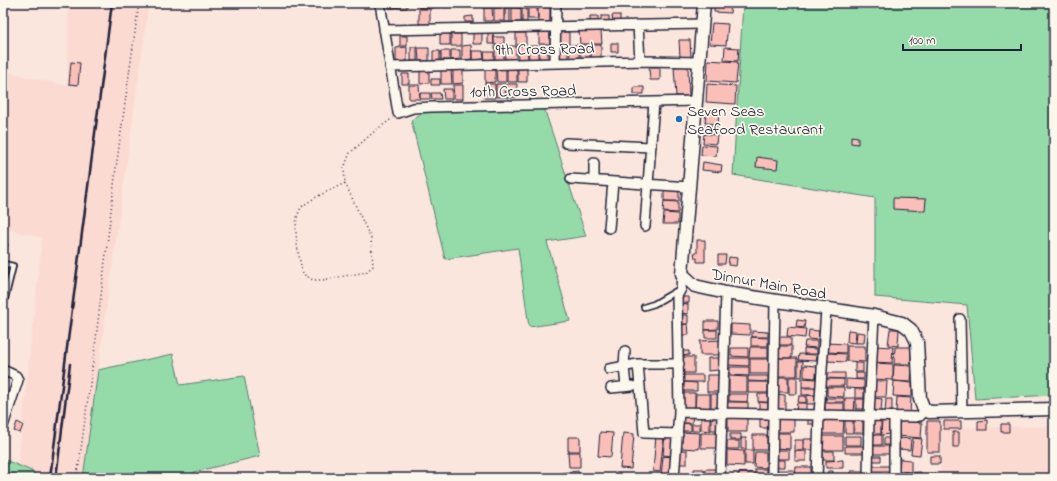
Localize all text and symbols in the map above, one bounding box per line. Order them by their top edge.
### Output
scale bar [903,26,1021,52]
text: 100 m [909,32,936,50]
street label: 9th Cross Road [495,37,595,63]
street label: 10th Cross Road [470,79,576,105]
place label: Seven Seas Seafood Restaurant [687,100,824,142]
marker: Seven Seas Seafood Restaurant [674,114,684,124]
street label: Dinnur Main Road [708,263,828,307]

